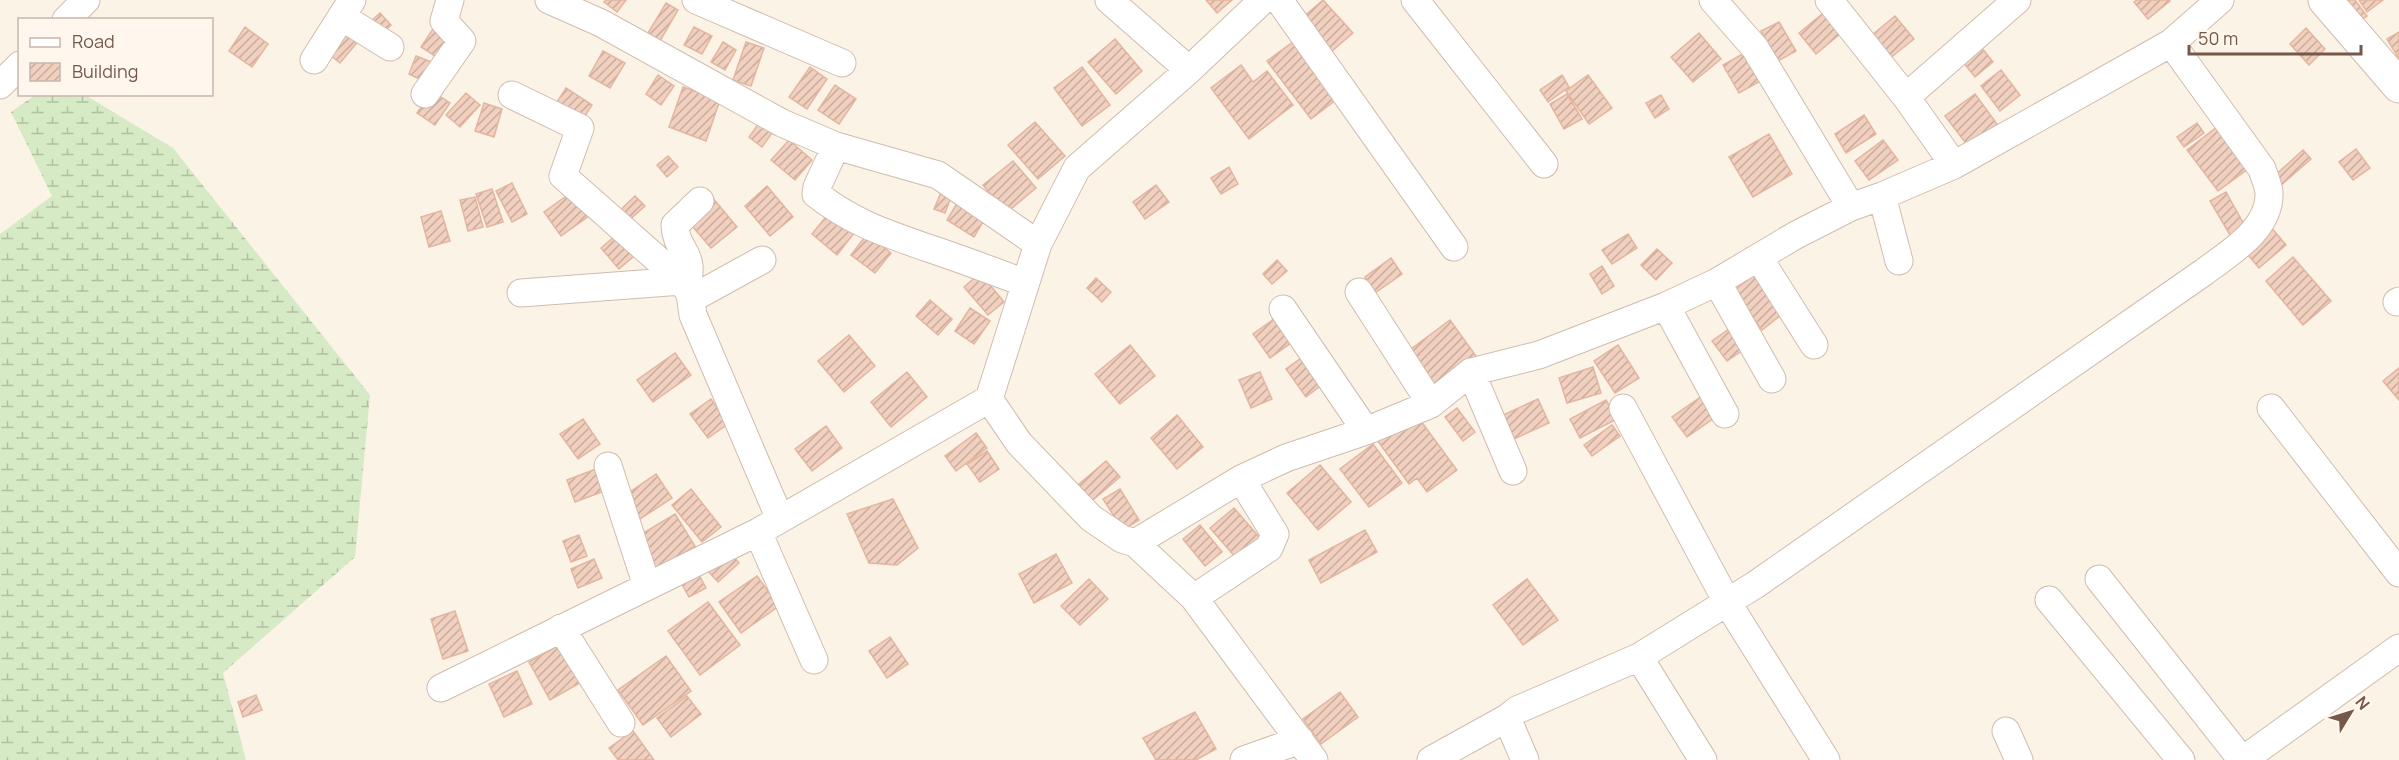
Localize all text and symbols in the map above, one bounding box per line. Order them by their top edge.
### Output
legend [18,18,213,96]
scale bar [2189,18,2362,56]
text: 50 m [2198,26,2238,50]
text: Road [72,29,115,53]
text: Building [72,59,138,83]
north arrow [2321,682,2381,742]
text: N [2351,691,2375,714]

